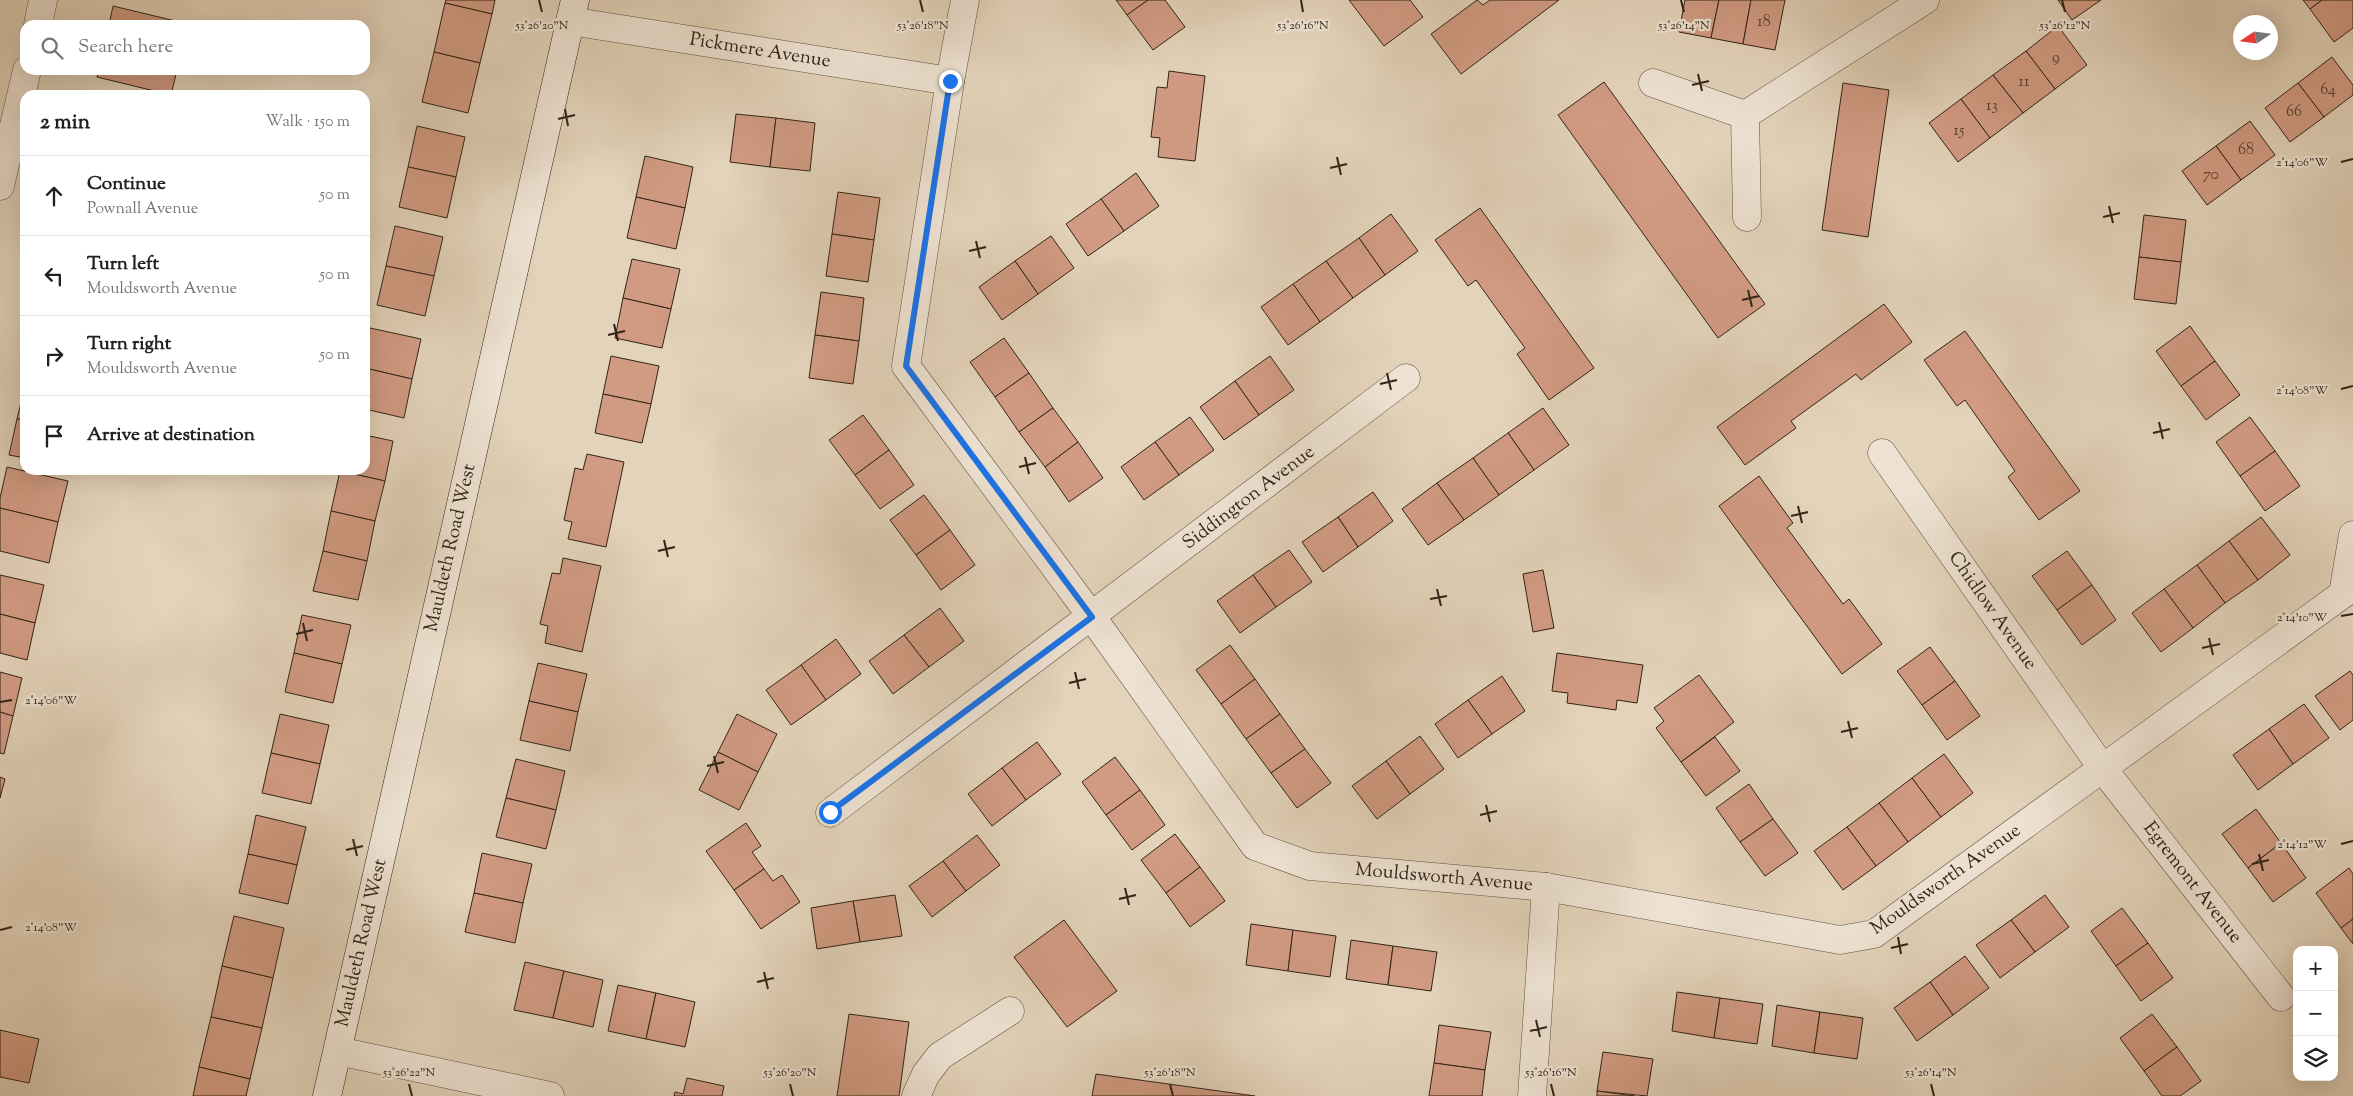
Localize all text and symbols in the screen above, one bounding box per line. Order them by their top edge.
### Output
house number: 18 [1757,11,1771,34]
north arrow [2233,15,2278,60]
text: 53°26'20"N [515,17,569,35]
text: 53°26'18"N [896,17,949,35]
text: 53°26'16"N [1276,17,1329,35]
text: 53°26'14"N [1657,17,1710,35]
text: 53°26'12"N [2039,17,2091,35]
search box [20,20,370,75]
street label: Pickmere Avenue [688,27,833,76]
icon: search [38,34,66,62]
text: Search here [78,34,173,61]
house number: 9 [2052,47,2060,70]
route end [939,70,962,93]
house number: 11 [2019,71,2030,94]
house number: 64 [2320,79,2336,102]
house number: 13 [1986,95,1998,118]
house number: 66 [2286,101,2302,124]
text: 2 min [40,108,90,138]
text: Walk · 150 m [266,111,350,134]
house number: 15 [1954,120,1965,143]
house number: 68 [2238,139,2254,162]
text: 2°14'06"W [2276,154,2329,172]
house number: 70 [2203,164,2219,187]
text: Continue [87,171,166,198]
icon: ahead [40,182,68,210]
text: 50 m [319,184,350,207]
text: Pownall Avenue [87,198,198,221]
text: Turn left [87,251,159,278]
icon: left [40,262,68,290]
text: 50 m [319,264,350,287]
text: Mouldsworth Avenue [87,278,237,301]
text: Turn right [87,331,171,358]
icon: right [40,342,68,370]
text: 50 m [319,344,350,367]
text: Mouldsworth Avenue [87,358,237,381]
text: 2°14'08"W [2276,382,2329,400]
icon: arrive [40,422,68,450]
text: Arrive at destination [87,422,255,449]
street label: Siddington Avenue [1177,439,1321,557]
street label: Mauldeth Road West [419,461,484,635]
street label: Chidlow Avenue [1941,546,2043,676]
text: 2°14'10"W [2277,609,2328,627]
text: 2°14'06"W [25,692,78,710]
route start [819,801,842,824]
street label: Egremont Avenue [2136,816,2248,950]
street label: Mouldsworth Avenue [1865,818,2027,942]
text: 2°14'12"W [2277,836,2327,854]
street label: Mauldeth Road West [330,856,395,1030]
street label: Mouldsworth Avenue [1354,857,1534,899]
text: 2°14'08"W [25,919,78,937]
map controls [2293,946,2338,1081]
button: + [2293,946,2338,991]
button: − [2293,991,2338,1036]
button: layers [2293,1036,2338,1081]
text: 53°26'22"N [382,1064,436,1082]
text: 53°26'20"N [763,1064,817,1082]
text: 53°26'18"N [1143,1064,1196,1082]
text: 53°26'16"N [1524,1064,1577,1082]
text: 53°26'14"N [1904,1064,1957,1082]

